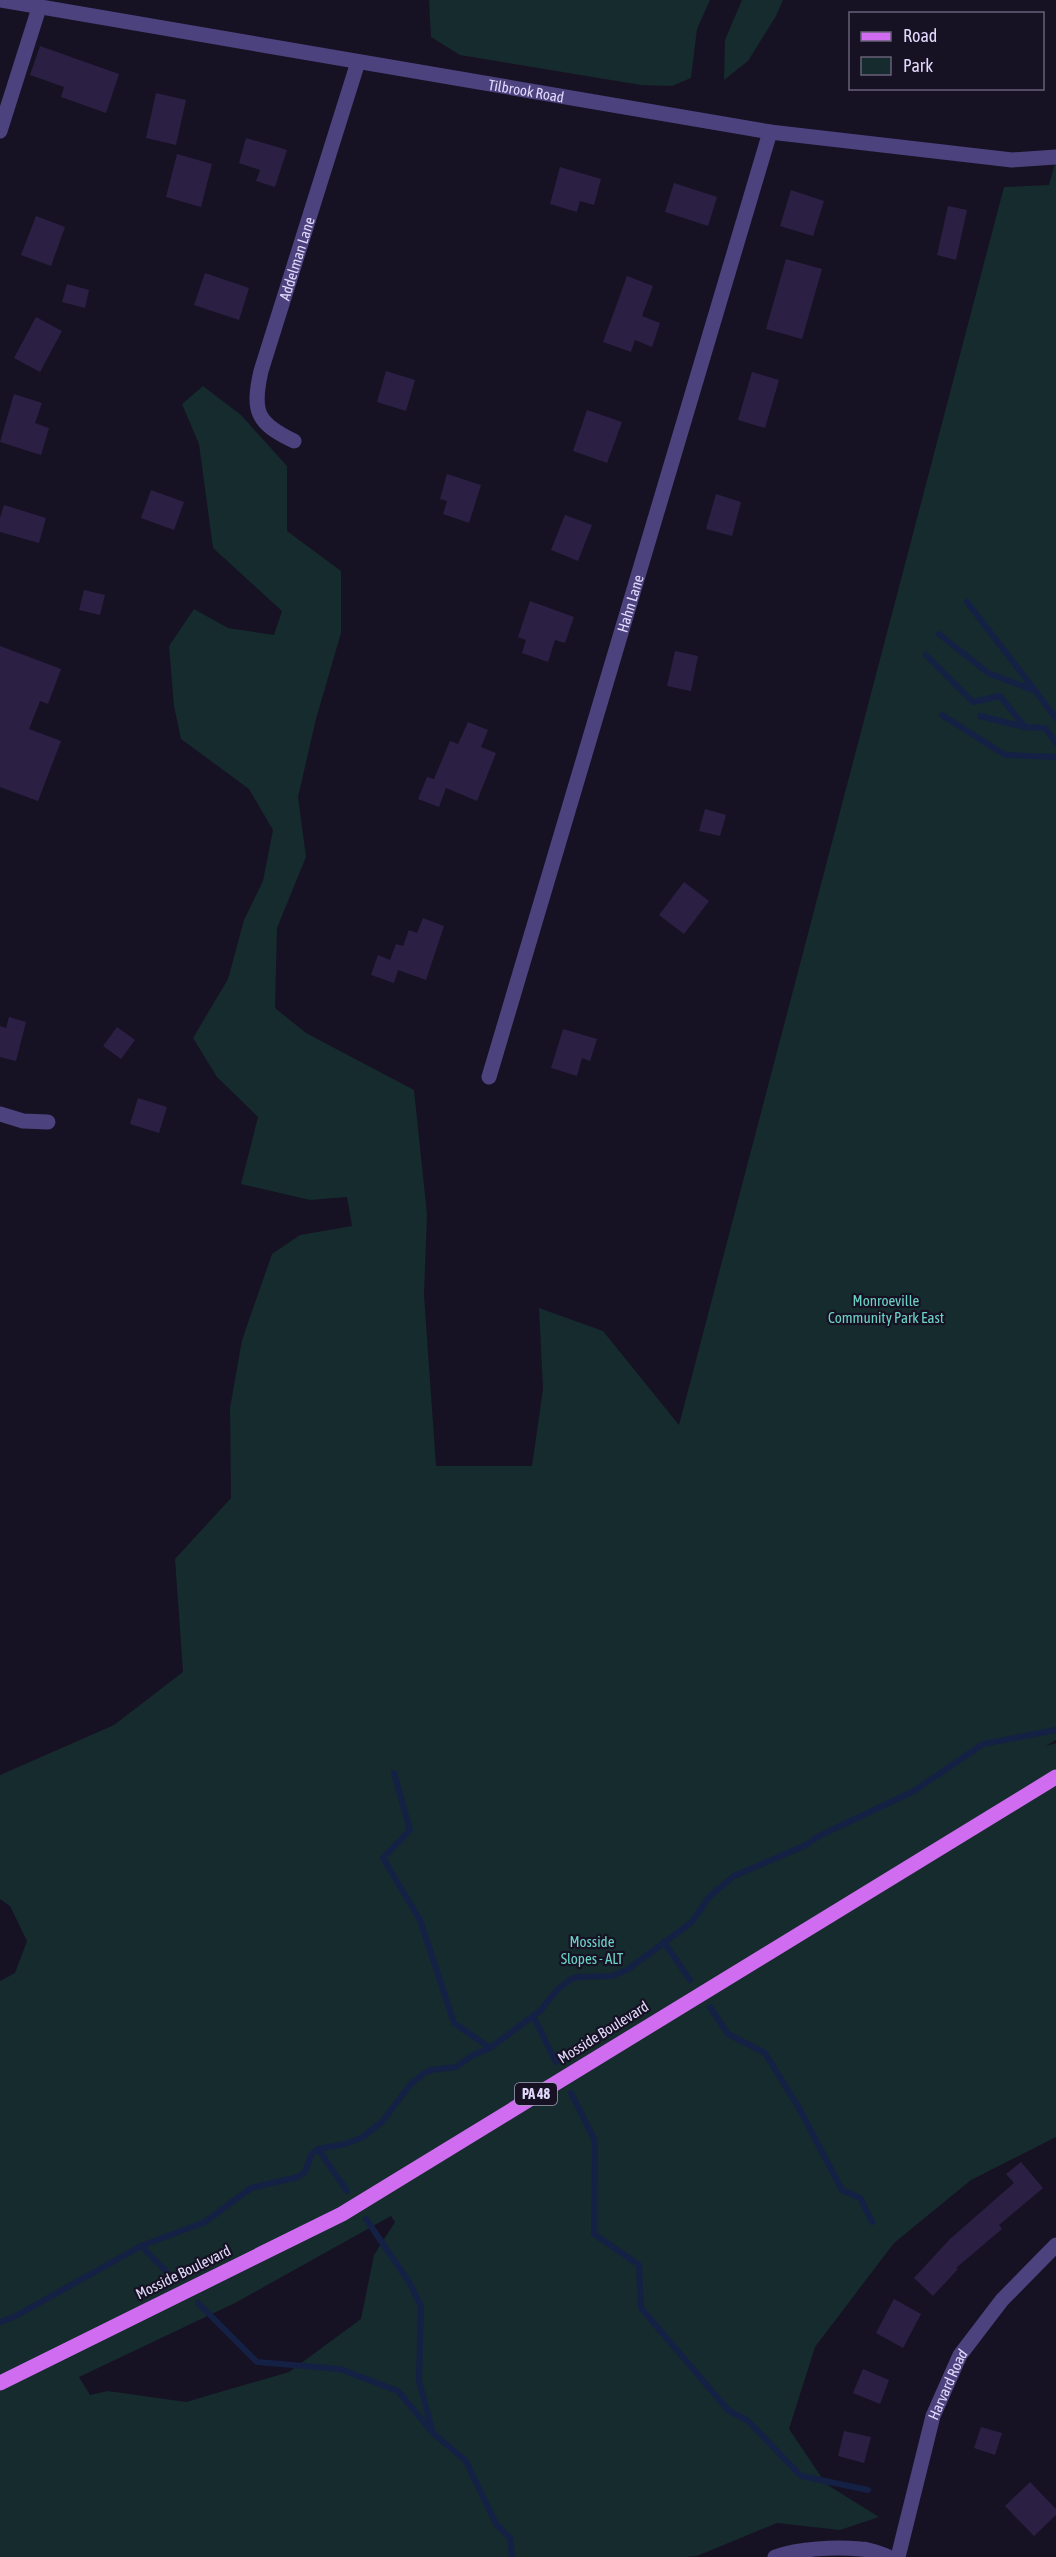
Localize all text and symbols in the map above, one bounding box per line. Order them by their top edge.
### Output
legend [849,12,1044,90]
text: Road [903,25,937,46]
text: Park [903,55,933,76]
street label: Tilbrook Road [487,75,566,105]
street label: Addelman Lane [275,215,317,302]
street label: Hahn Lane [613,573,646,634]
park label: Monroeville Community Park East [828,1292,944,1326]
park label: Mosside Slopes - ALT [561,1933,624,1967]
street label: Mosside Boulevard [555,1997,651,2067]
road number: PA 48 [515,2083,557,2105]
street label: Mosside Boulevard [133,2242,233,2302]
street label: Harvard Road [924,2345,970,2422]

